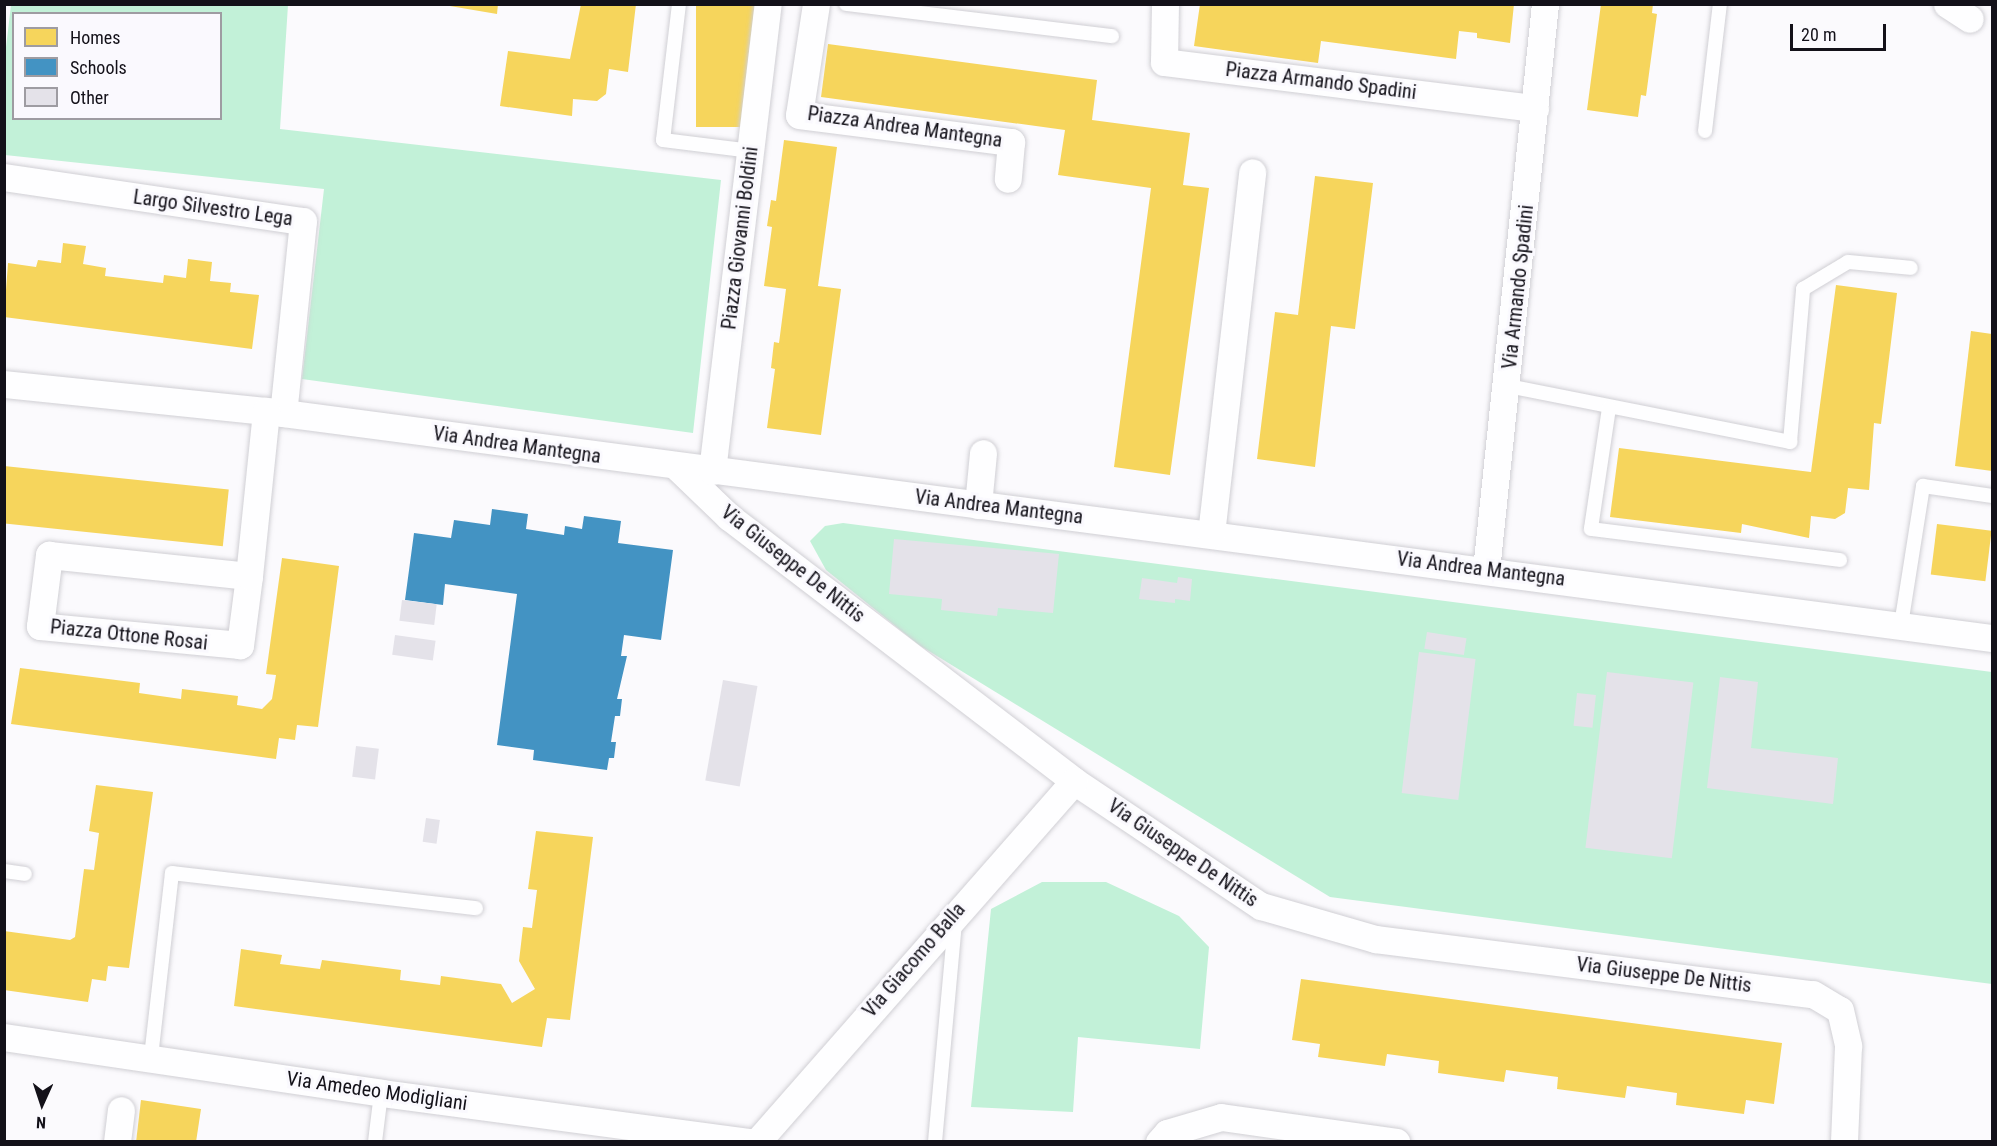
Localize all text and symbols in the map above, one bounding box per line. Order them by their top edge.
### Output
legend [12,12,222,120]
scale bar [1793,12,1889,50]
text: 20 m [1801,24,1836,45]
text: Homes [70,27,120,48]
text: Schools [70,57,127,78]
street label: Piazza Armando Spadini [1224,57,1418,105]
text: Other [70,87,109,108]
street label: Piazza Andrea Mantegna [806,101,1004,153]
street label: Piazza Giovanni Boldini [717,145,763,331]
street label: Largo Silvestro Lega [132,185,294,231]
street label: Via Armando Spadini [1497,204,1539,370]
street label: Via Andrea Mantegna [431,421,603,469]
street label: Via Andrea Mantegna [913,485,1085,529]
street label: Via Giuseppe De Nittis [716,500,870,628]
street label: Via Andrea Mantegna [1395,547,1567,591]
street label: Piazza Ottone Rosai [49,615,209,655]
street label: Via Giuseppe De Nittis [1103,794,1263,912]
street label: Via Giacomo Balla [858,898,970,1022]
street label: Via Giuseppe De Nittis [1575,952,1753,998]
street label: Via Amedeo Modigliani [285,1066,469,1116]
north arrow [12,1074,72,1134]
text: N [36,1113,46,1132]

